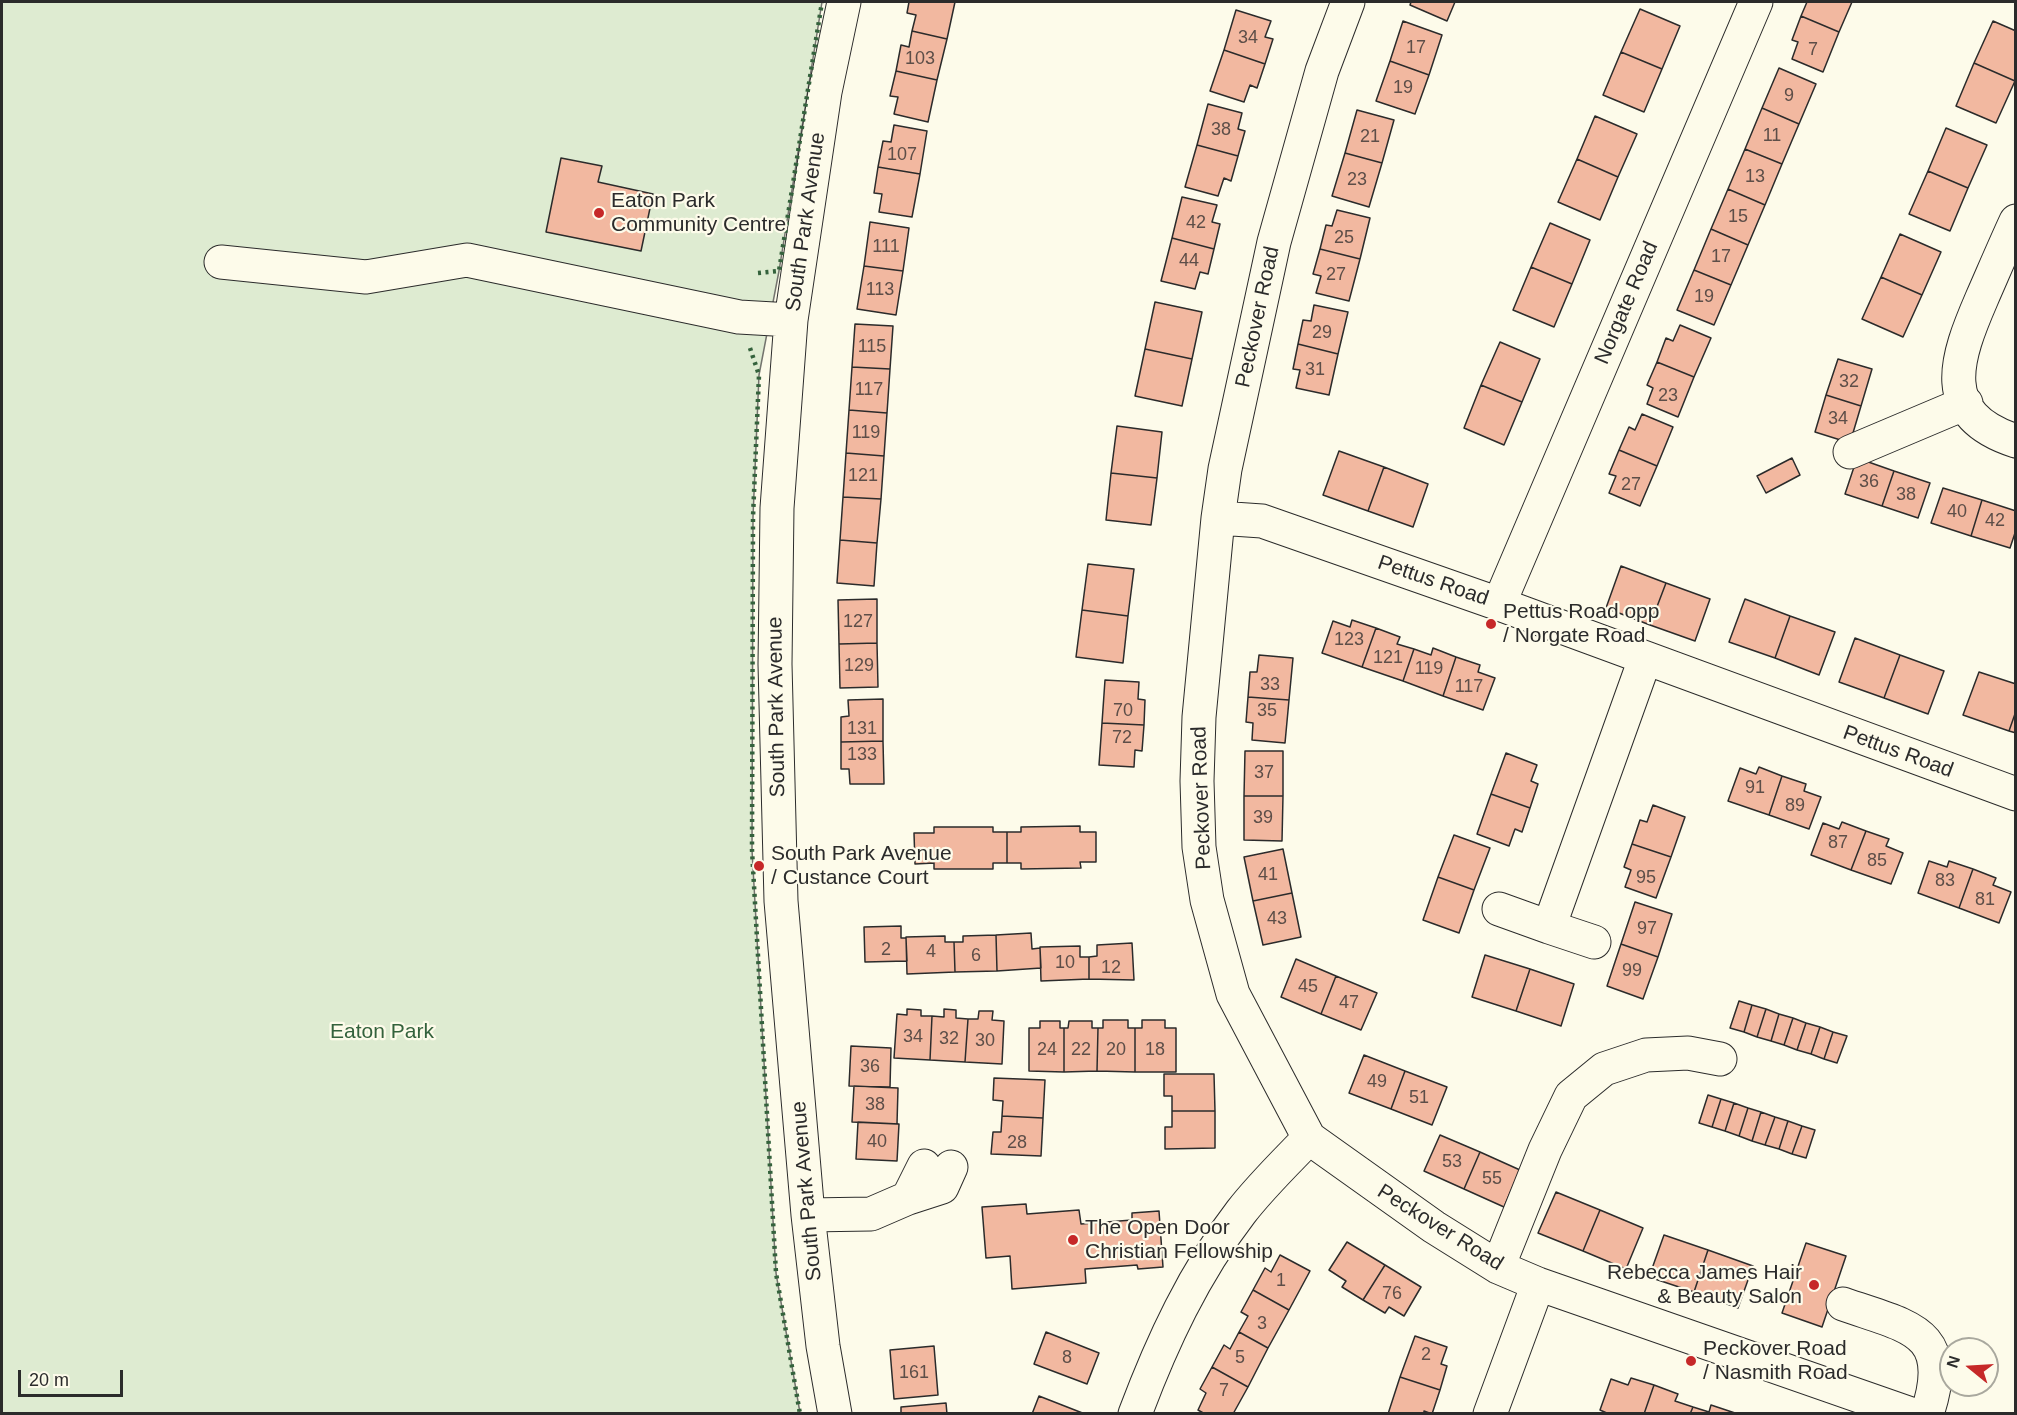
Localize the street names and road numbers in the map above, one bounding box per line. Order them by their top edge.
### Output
street label: South Park Avenue [781,131,831,313]
street label: Norgate Road [1590,238,1664,368]
street label: Peckover Road [1231,244,1285,390]
street label: Pettus Road [1374,550,1492,612]
street label: South Park Avenue [763,617,791,797]
street label: Pettus Road [1839,720,1957,784]
street label: Peckover Road [1187,726,1217,870]
street label: South Park Avenue [787,1100,827,1282]
street label: Peckover Road [1372,1179,1508,1277]

